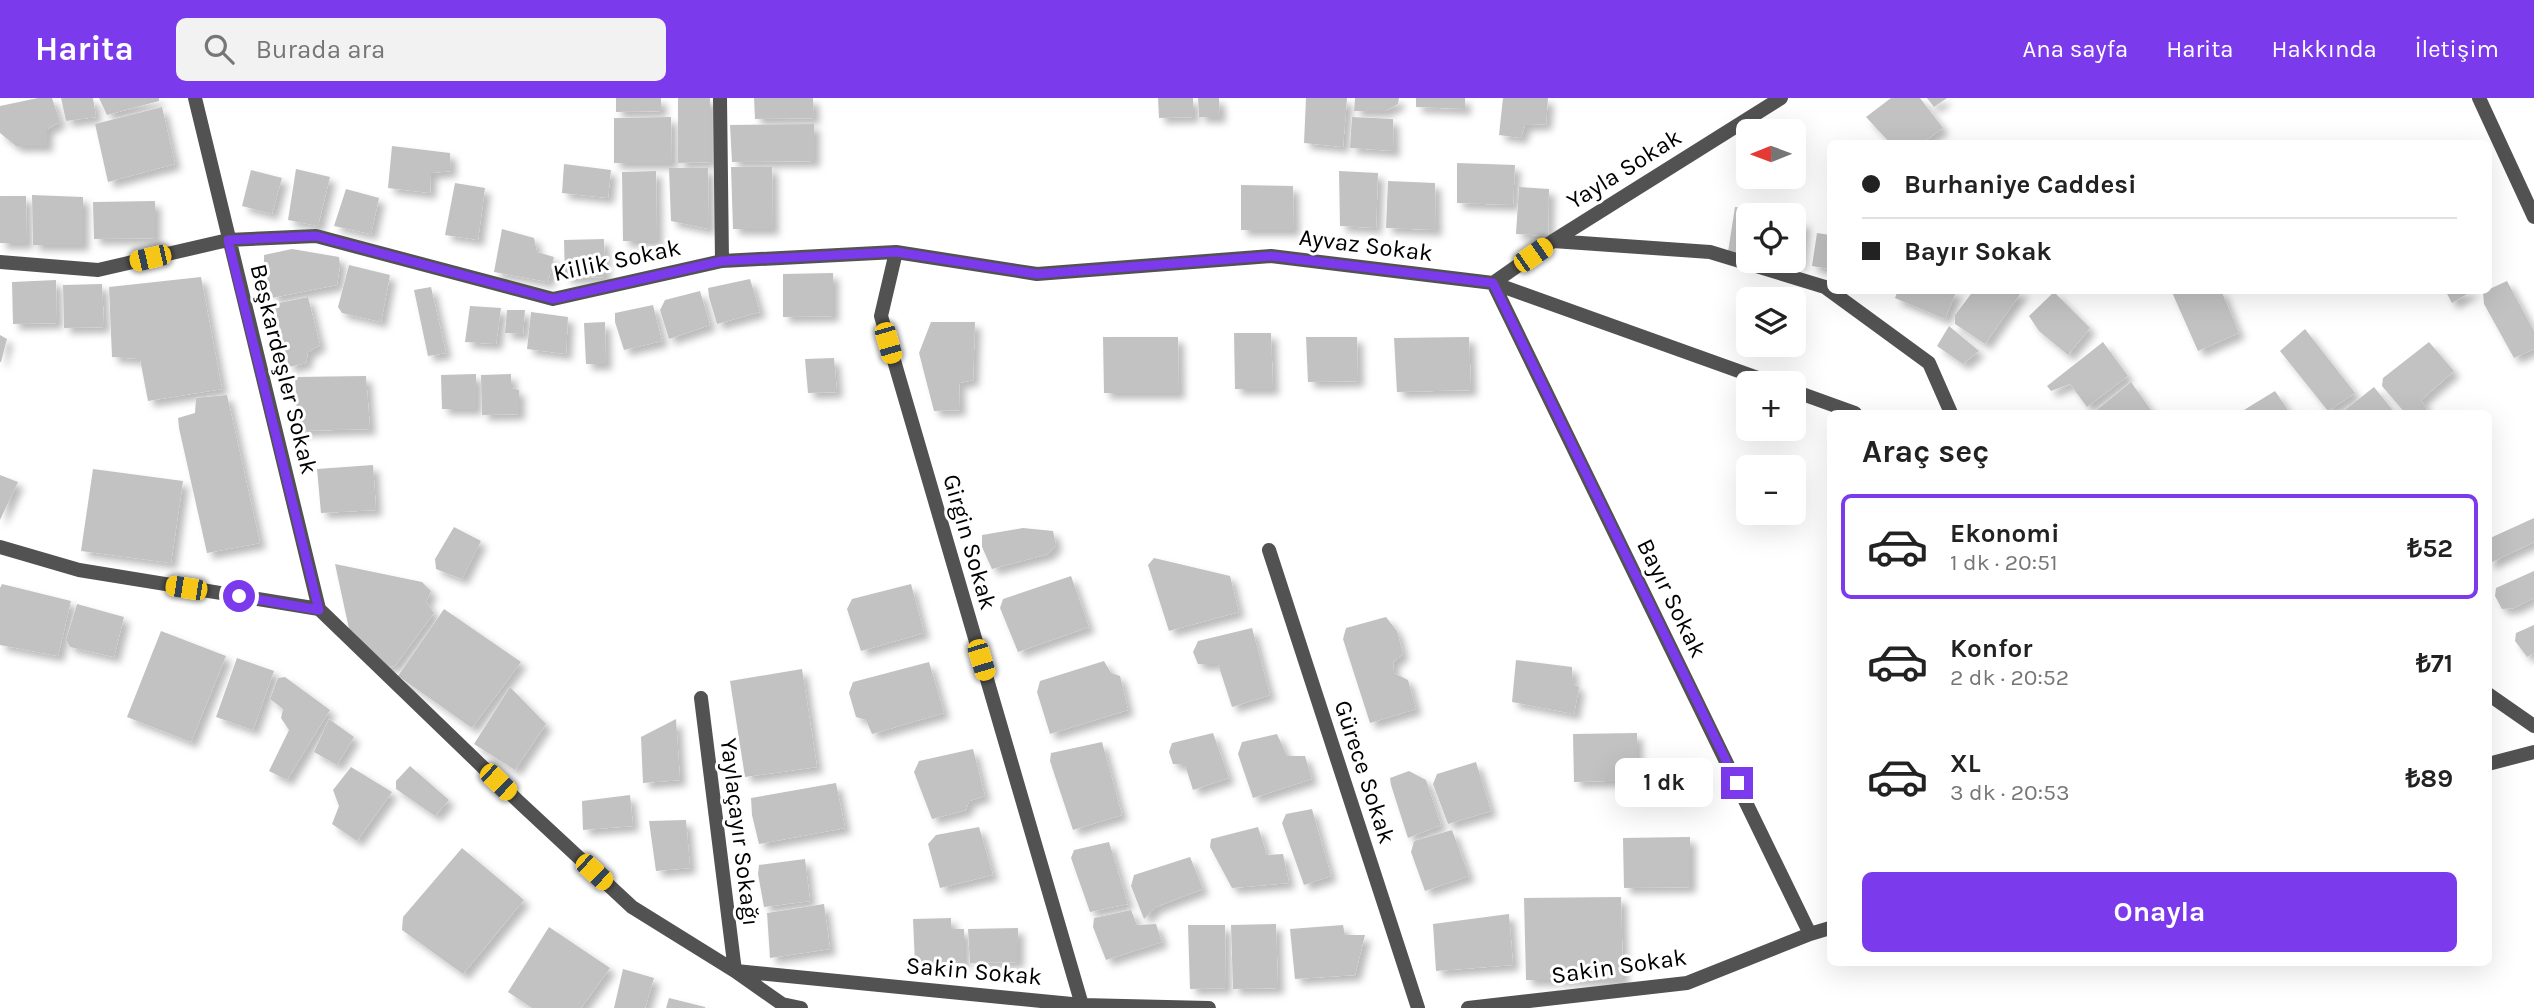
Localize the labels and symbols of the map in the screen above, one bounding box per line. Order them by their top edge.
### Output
north arrow [1736,119,1806,189]
street label: Yayla Sokak [1562,123,1686,215]
street label: Ayvaz Sokak [1298,223,1434,267]
street label: Killik Sokak [551,233,683,287]
car [1510,234,1557,276]
car [128,243,173,273]
street label: Beşkardeşler Sokak [244,261,324,477]
car [873,320,904,366]
street label: Girgin Sokak [937,471,1003,613]
street label: Bayır Sokak [1631,534,1713,662]
car [164,574,209,602]
route start [223,580,255,612]
car [965,637,998,683]
street label: Gürece Sokak [1329,697,1401,847]
street label: Yaylaçayır Sokağı [715,736,765,928]
callout: 1 dk [1614,758,1712,808]
car [476,760,521,804]
route end [1721,767,1753,799]
car [572,850,617,894]
street label: Sakin Sokak [1549,943,1689,989]
street label: Sakin Sokak [905,951,1043,991]

